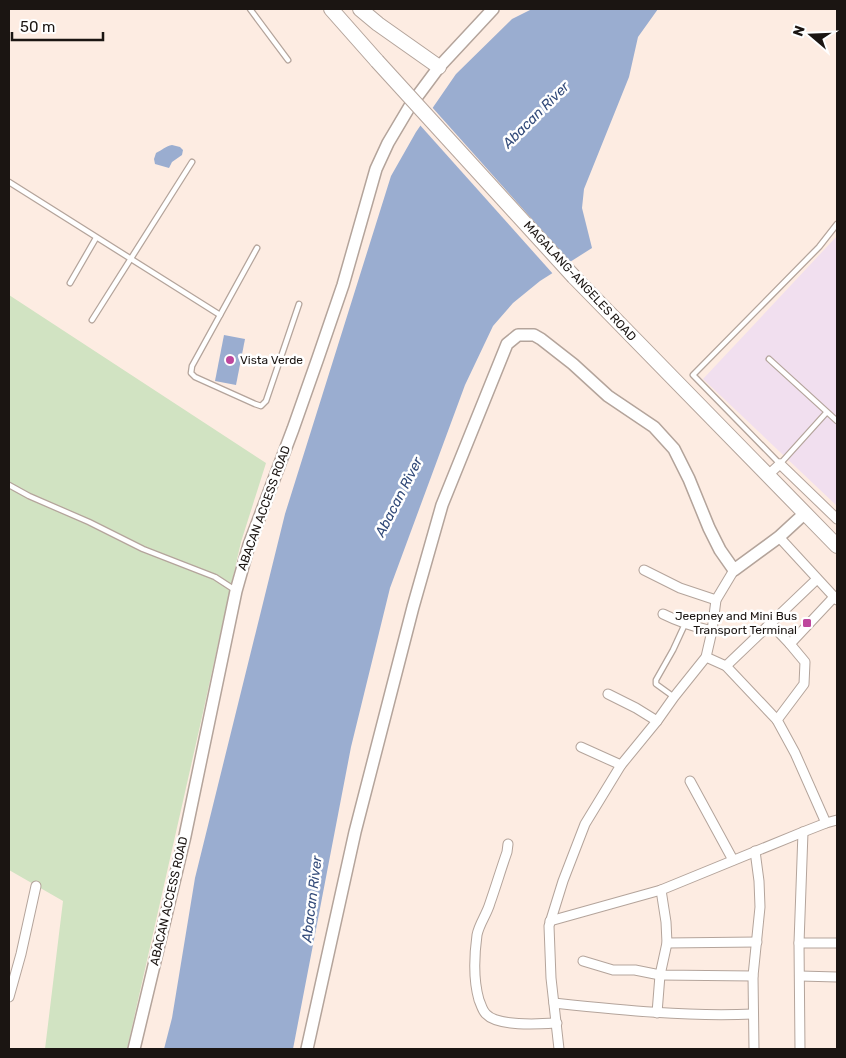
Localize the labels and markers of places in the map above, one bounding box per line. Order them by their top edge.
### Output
place label: Vista Verde [240,353,303,367]
marker: Vista Verde [224,354,236,366]
place label: Jeepney and Mini Bus Transport Terminal [675,609,797,637]
marker: Jeepney and Mini Bus Transport Terminal [801,617,813,629]

